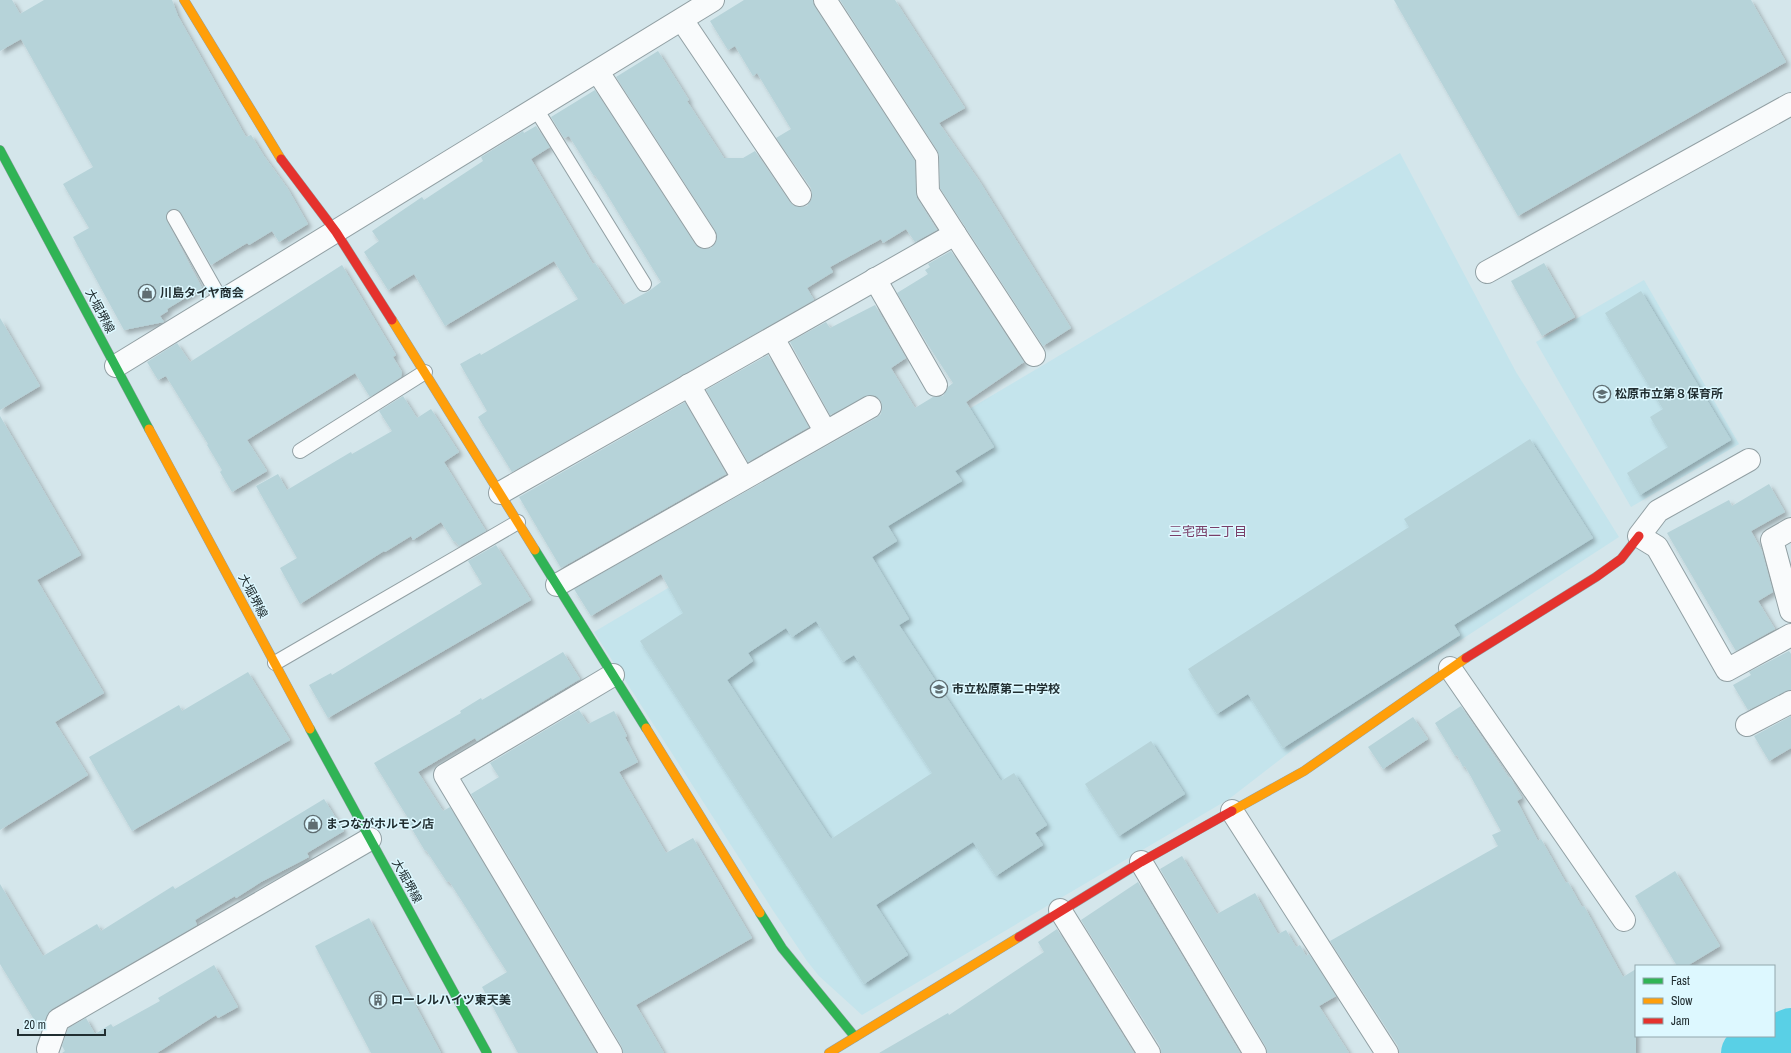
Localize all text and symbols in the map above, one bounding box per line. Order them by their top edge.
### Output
shop icon: 川島タイヤ商会 [137,283,157,303]
place label: 川島タイヤ商会 [160,285,244,301]
street label: 大堀堺線 [82,286,118,336]
school or university icon: 松原市立第８保育所 [1592,384,1612,404]
place label: 松原市立第８保育所 [1615,386,1723,402]
district label: 三宅西二丁目 [1169,523,1247,540]
street label: 大堀堺線 [235,571,271,621]
school or university icon: 市立松原第二中学校 [929,679,949,699]
place label: 市立松原第二中学校 [952,681,1060,697]
shop icon: まつながホルモン店 [303,814,323,834]
place label: まつながホルモン店 [326,816,434,832]
street label: 大堀堺線 [388,856,426,906]
legend [1635,965,1775,1037]
text: Fast [1671,973,1690,989]
building icon: ローレルハイツ東天美 [368,990,388,1010]
place label: ローレルハイツ東天美 [391,992,511,1008]
text: Slow [1671,993,1693,1009]
scale bar [18,1011,105,1037]
text: Jam [1671,1013,1690,1029]
text: 20 m [24,1017,46,1033]

